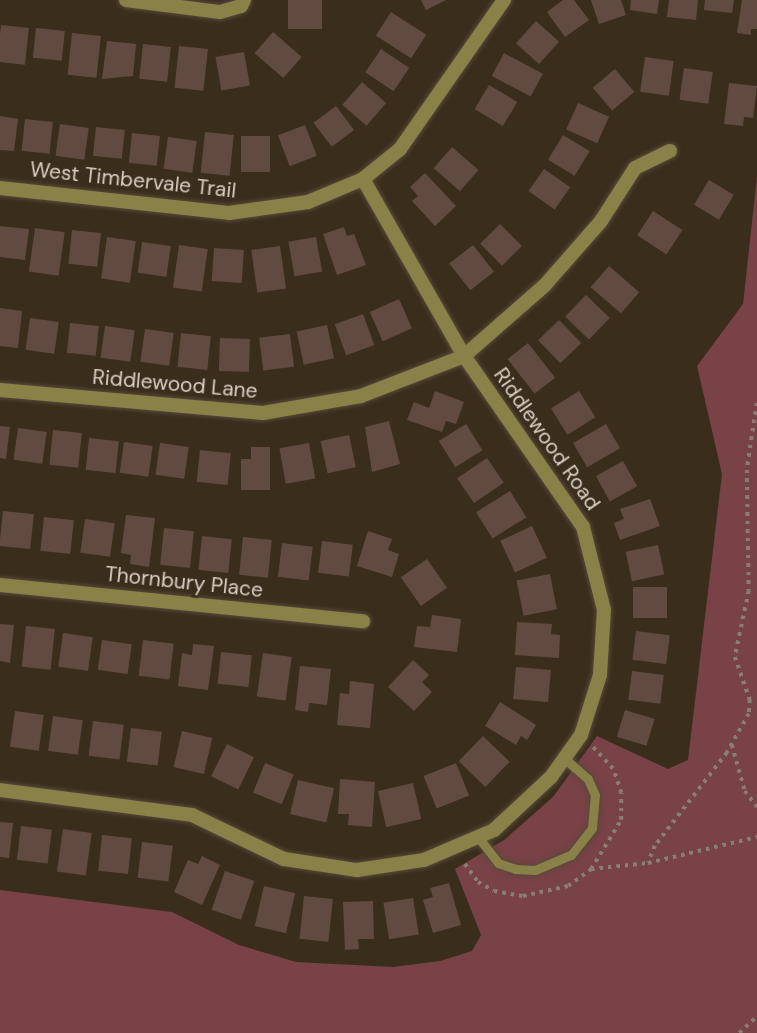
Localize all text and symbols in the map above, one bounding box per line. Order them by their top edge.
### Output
street label: West Timbervale Trail [29,157,237,203]
street label: Riddlewood Road [488,363,606,515]
street label: Riddlewood Lane [91,364,259,404]
street label: Thornbury Place [104,561,264,603]

